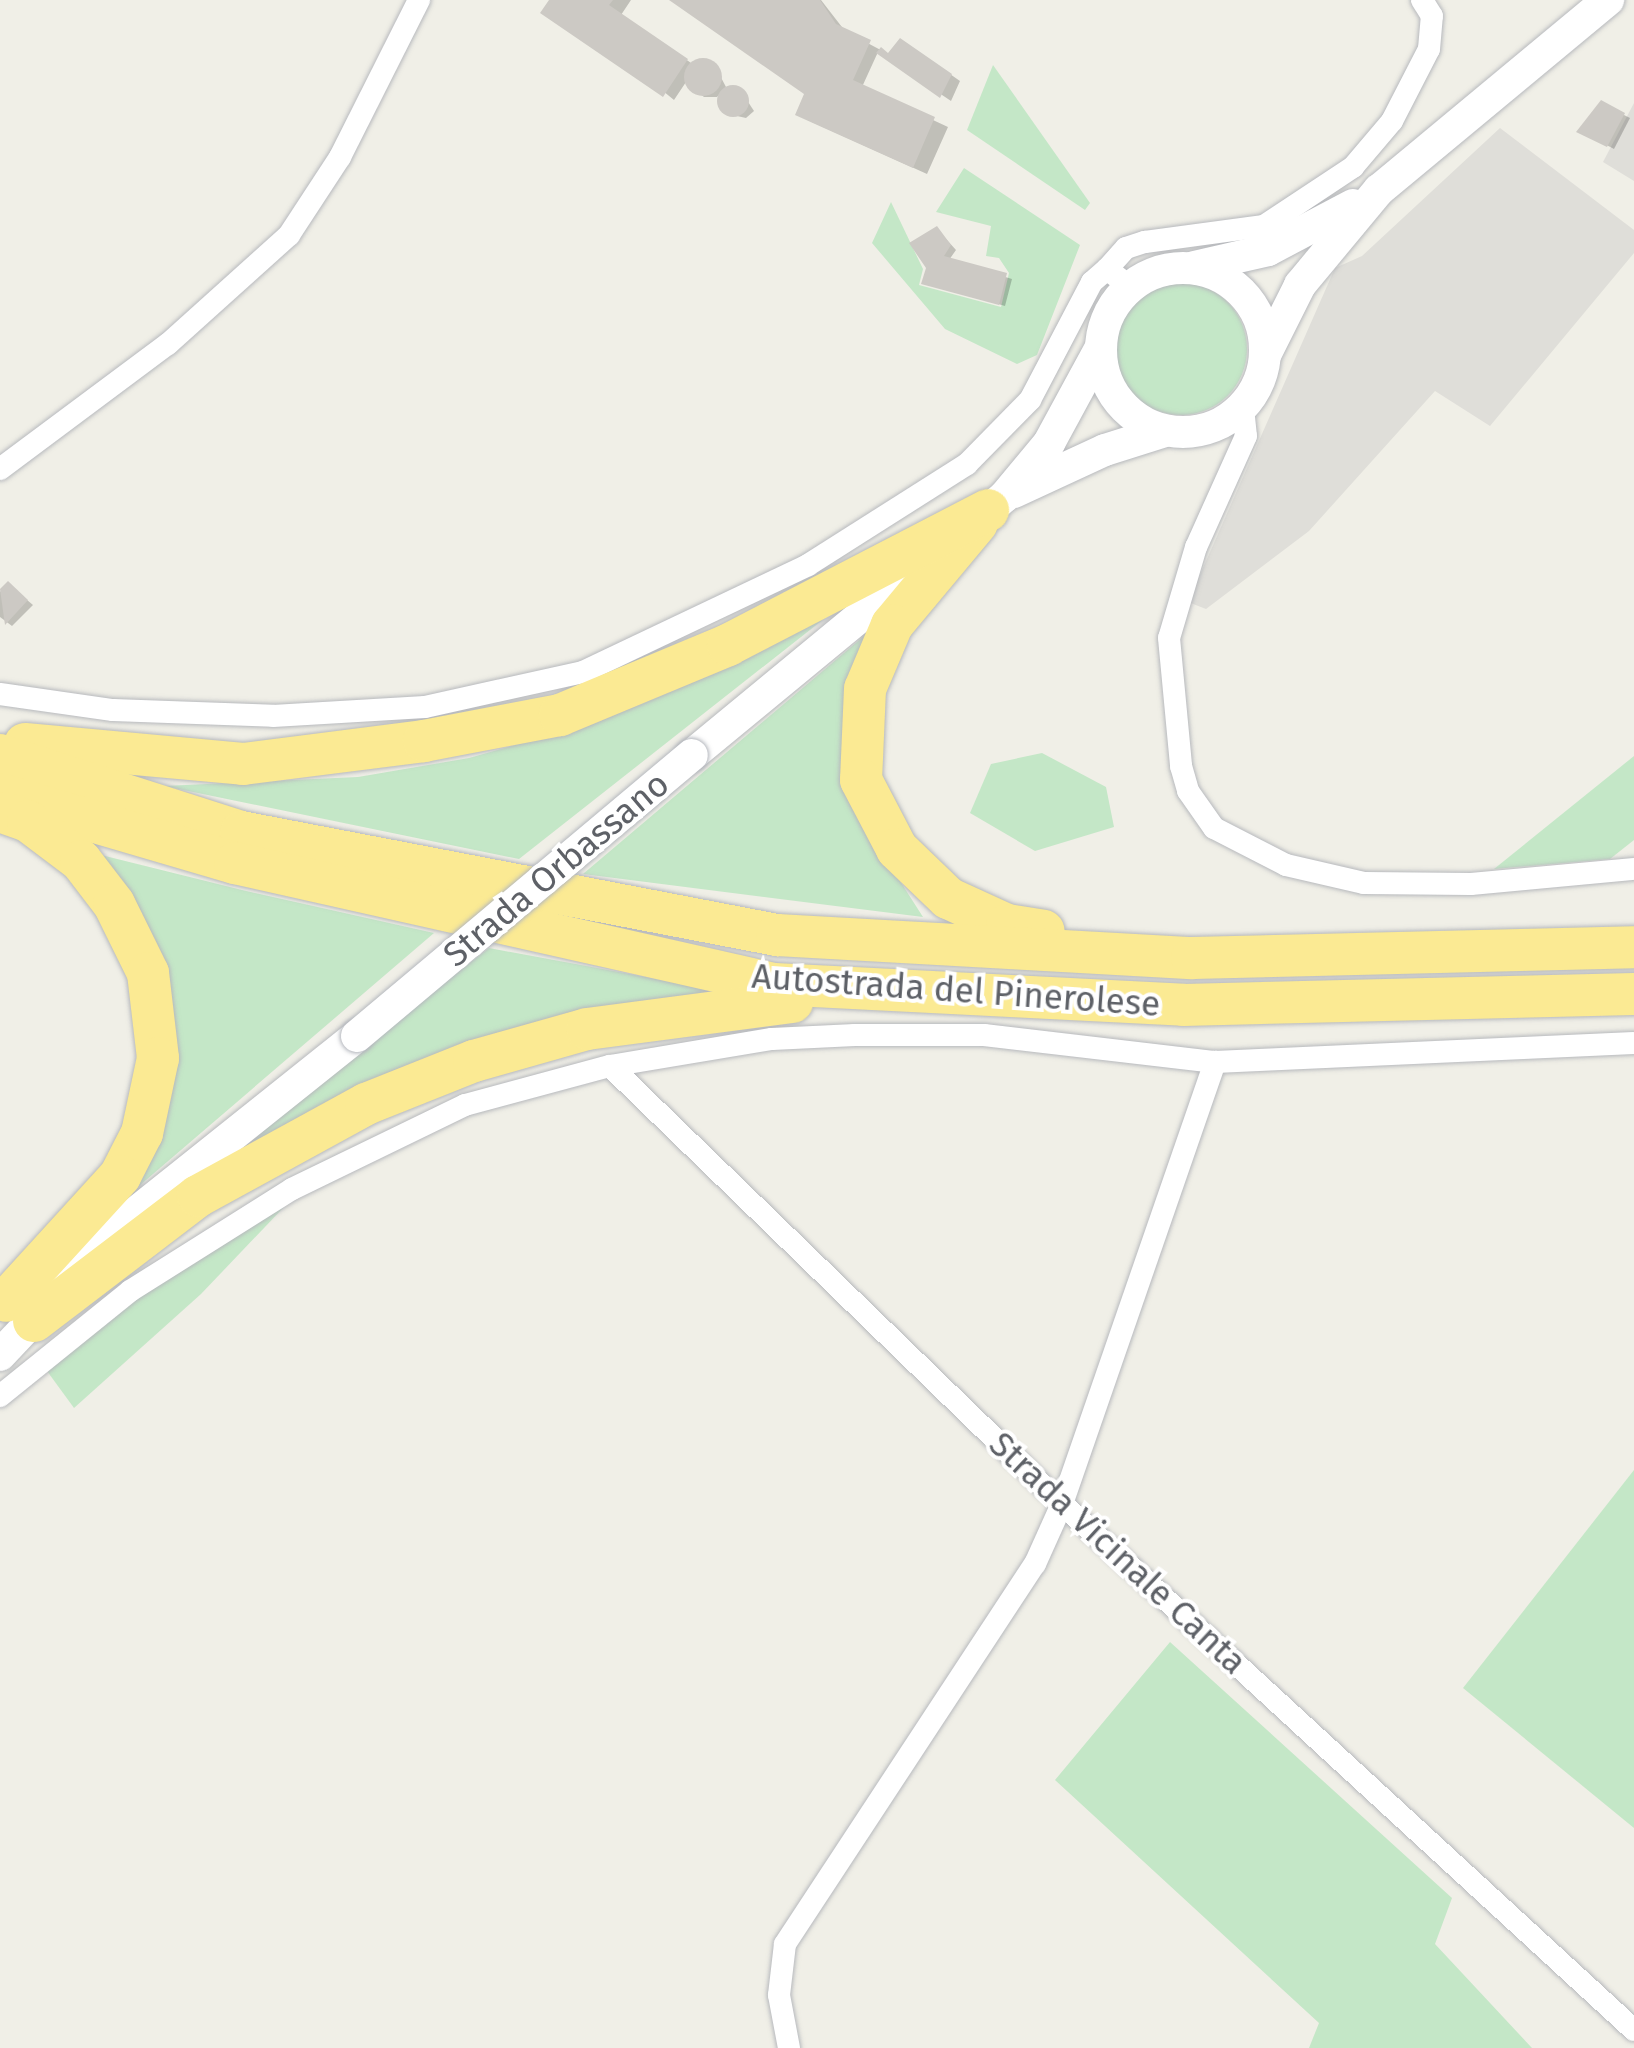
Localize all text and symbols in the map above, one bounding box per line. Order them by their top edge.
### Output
street label: Strada Orbassano [435,763,677,975]
street label: Autostrada del Pinerolese [750,955,1162,1025]
street label: Strada Vicinale Canta [981,1423,1255,1683]

